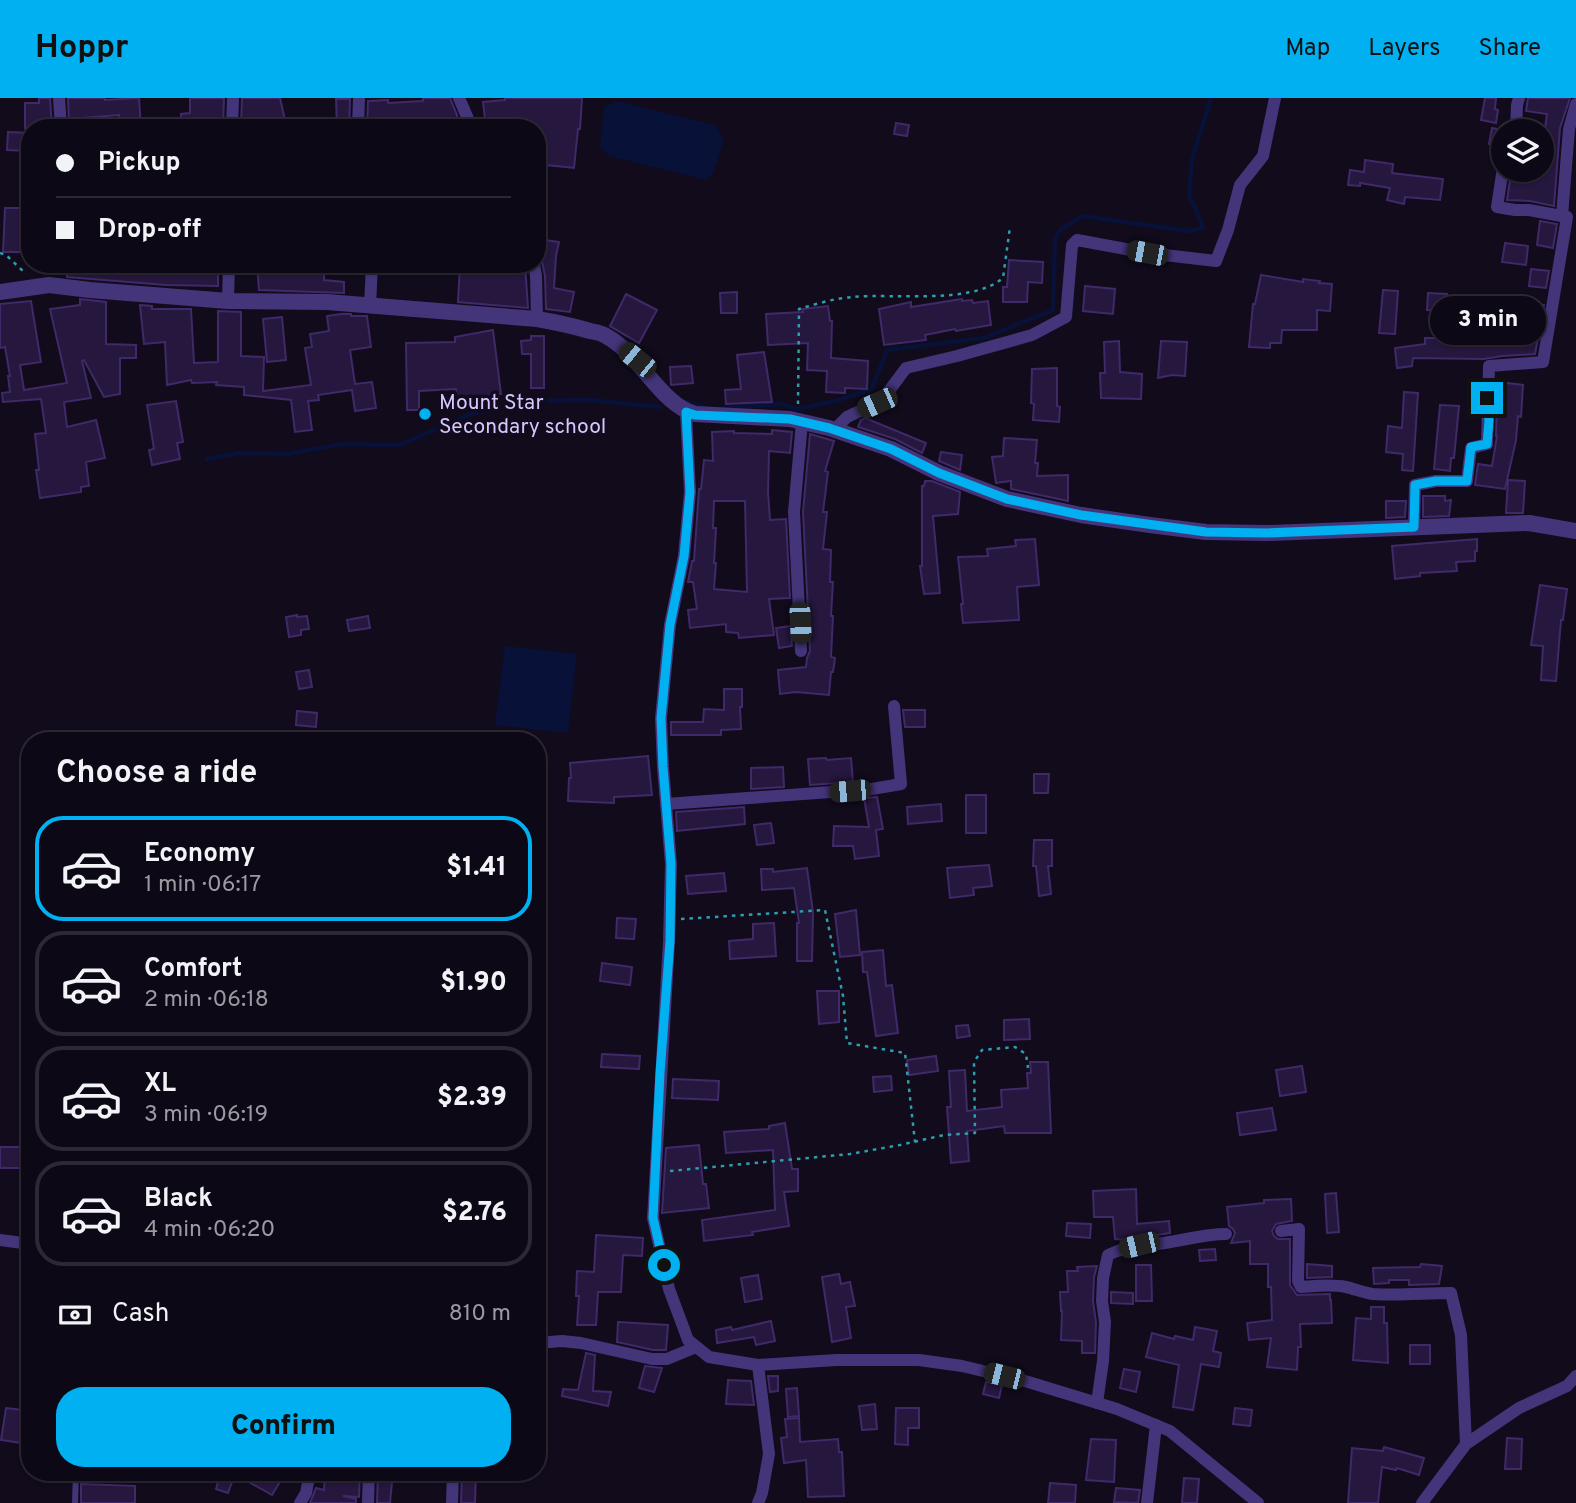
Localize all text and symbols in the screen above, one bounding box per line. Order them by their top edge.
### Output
text: Hoppr [35,28,128,70]
text: Map [1285,34,1330,64]
text: Layers [1368,34,1440,64]
text: Share [1478,34,1541,64]
map controls [1491,119,1554,182]
button: layers [1491,119,1554,182]
text: Pickup [98,147,181,180]
text: Drop-off [98,214,201,247]
car [1125,239,1170,267]
callout: 3 min [1429,296,1545,345]
text: 3 min [1458,306,1518,335]
car [615,339,660,381]
route end [1471,382,1503,414]
car [854,385,901,421]
place label: Mount Star Secondary school [439,390,606,441]
marker: Mount Star Secondary school [417,406,433,422]
car [789,601,812,645]
text: Choose a ride [56,754,257,794]
car [829,779,872,803]
icon: car [60,837,123,900]
text: Economy [144,838,255,871]
text: $1.41 [446,852,507,885]
text: 1 min · 06:17 [144,871,261,900]
icon: car [60,952,123,1015]
text: Comfort [144,953,242,986]
text: $1.90 [440,967,507,1000]
text: 2 min · 06:18 [144,986,269,1015]
icon: car [60,1067,123,1130]
text: XL [144,1068,176,1101]
text: $2.39 [437,1082,507,1115]
text: 3 min · 06:19 [144,1101,268,1130]
icon: car [60,1182,123,1245]
text: Black [144,1183,213,1216]
text: $2.76 [442,1197,507,1230]
text: 4 min · 06:20 [144,1216,275,1245]
car [1117,1230,1162,1260]
route start [648,1249,680,1281]
icon: cash [56,1296,94,1334]
text: Cash [112,1298,169,1331]
text: 810 m [449,1300,511,1329]
car [982,1361,1027,1391]
button: Confirm [56,1387,511,1467]

